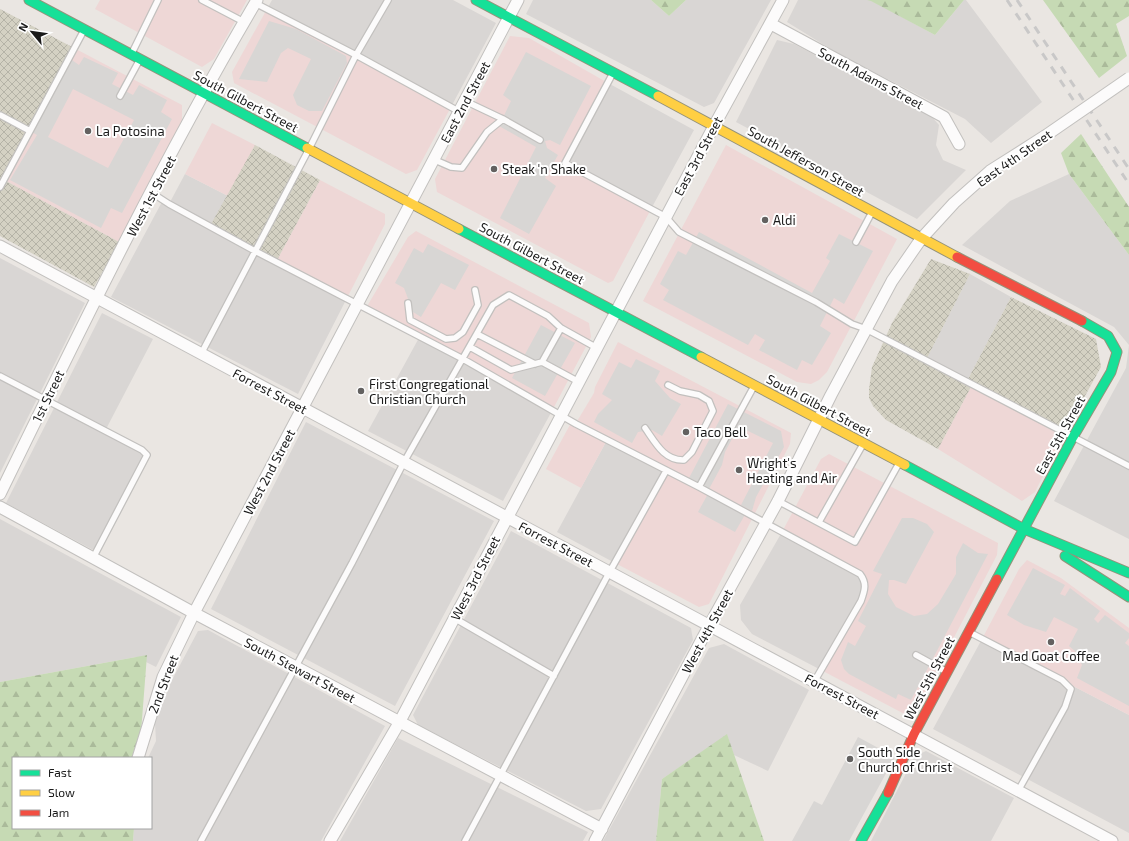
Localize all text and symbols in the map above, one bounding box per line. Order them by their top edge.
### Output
north arrow [12,12,52,52]
text: N [15,20,30,34]
street label: South Adams Street [816,44,926,113]
street label: East 2nd Street [437,58,493,146]
street label: South Gilbert Street [191,67,301,135]
street label: East 3rd Street [670,114,726,198]
street label: South Jefferson Street [745,122,867,200]
place label: La Potosina [96,123,165,139]
marker: La Potosina [83,126,93,136]
street label: East 4th Street [973,126,1055,190]
street label: West 1st Street [123,153,179,239]
place label: Steak 'n Shake [502,161,586,177]
marker: Steak 'n Shake [489,164,499,174]
place label: Aldi [773,212,796,228]
marker: Aldi [760,215,770,225]
street label: South Gilbert Street [477,219,587,287]
street label: Forrest Street [230,365,310,417]
street label: 1st Street [29,367,67,425]
street label: South Gilbert Street [764,371,874,439]
place label: First Congregational Christian Church [369,376,489,407]
marker: First Congregational Christian Church [356,386,366,396]
street label: East 5th Street [1032,393,1088,477]
place label: Taco Bell [694,424,747,440]
street label: West 2nd Street [240,426,298,518]
marker: Taco Bell [681,427,691,437]
place label: Wright's Heating and Air [747,455,837,486]
marker: Wright's Heating and Air [734,465,744,475]
street label: Forrest Street [516,518,596,570]
street label: West 3rd Street [447,533,503,623]
street label: West 4th Street [678,586,736,676]
street label: South Stewart Street [242,634,358,706]
street label: West 5th Street [900,634,958,722]
marker: Mad Goat Coffee [1046,637,1056,647]
place label: Mad Goat Coffee [1002,648,1100,664]
street label: 2nd Street [145,652,181,716]
street label: Forrest Street [802,670,882,722]
place label: South Side Church of Christ [858,744,952,775]
marker: South Side Church of Christ [845,754,855,764]
legend [12,757,152,829]
text: Fast [48,765,72,779]
text: Slow [48,785,75,799]
text: Jam [48,805,69,819]

